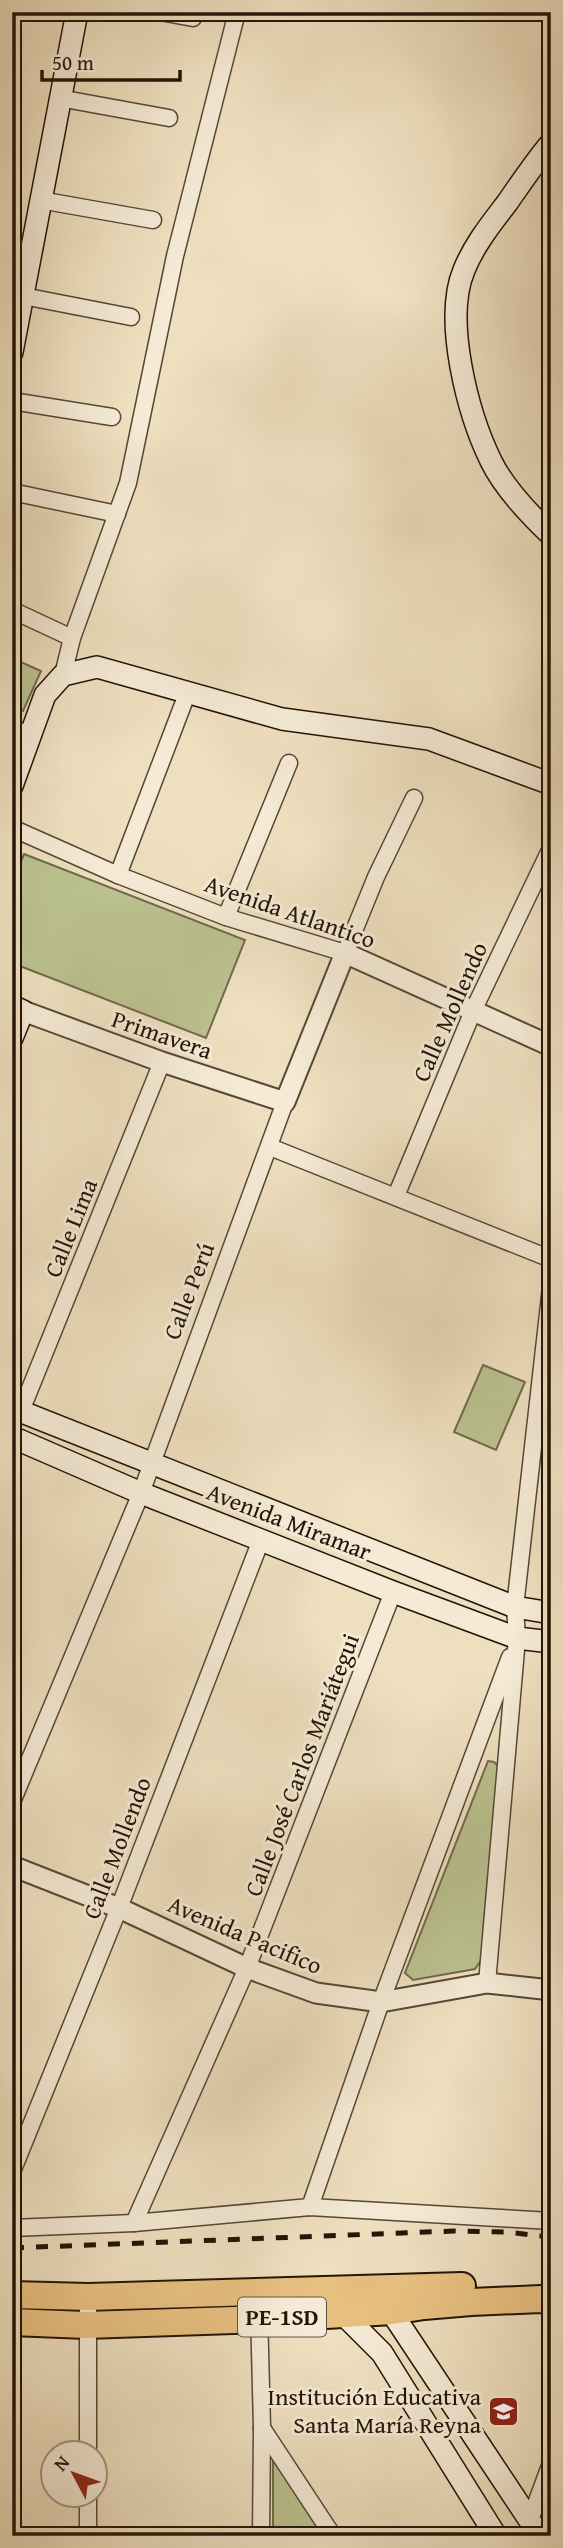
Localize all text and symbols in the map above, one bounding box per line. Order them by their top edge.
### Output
scale bar [42,38,180,82]
text: 50 m [52,47,94,78]
street label: Avenida Atlantico [200,866,380,957]
street label: Calle Mollendo [403,936,496,1087]
street label: Primavera [107,1001,218,1068]
street label: Calle Lima [35,1173,106,1282]
street label: Calle Perú [154,1237,223,1344]
street label: Avenida Miramar [202,1474,377,1569]
street label: Calle José Carlos Mariátegui [235,1628,368,1901]
street label: Calle Mollendo [73,1772,160,1924]
street label: Avenida Pacifico [163,1886,328,1983]
road number: PE-1SD [238,2298,326,2336]
place label: Institución Educativa Santa María Reyna [268,2379,482,2442]
school or university icon: Institución Educativa Santa María Reyna [487,2394,521,2428]
north arrow [38,2440,108,2510]
text: N [46,2449,76,2477]

